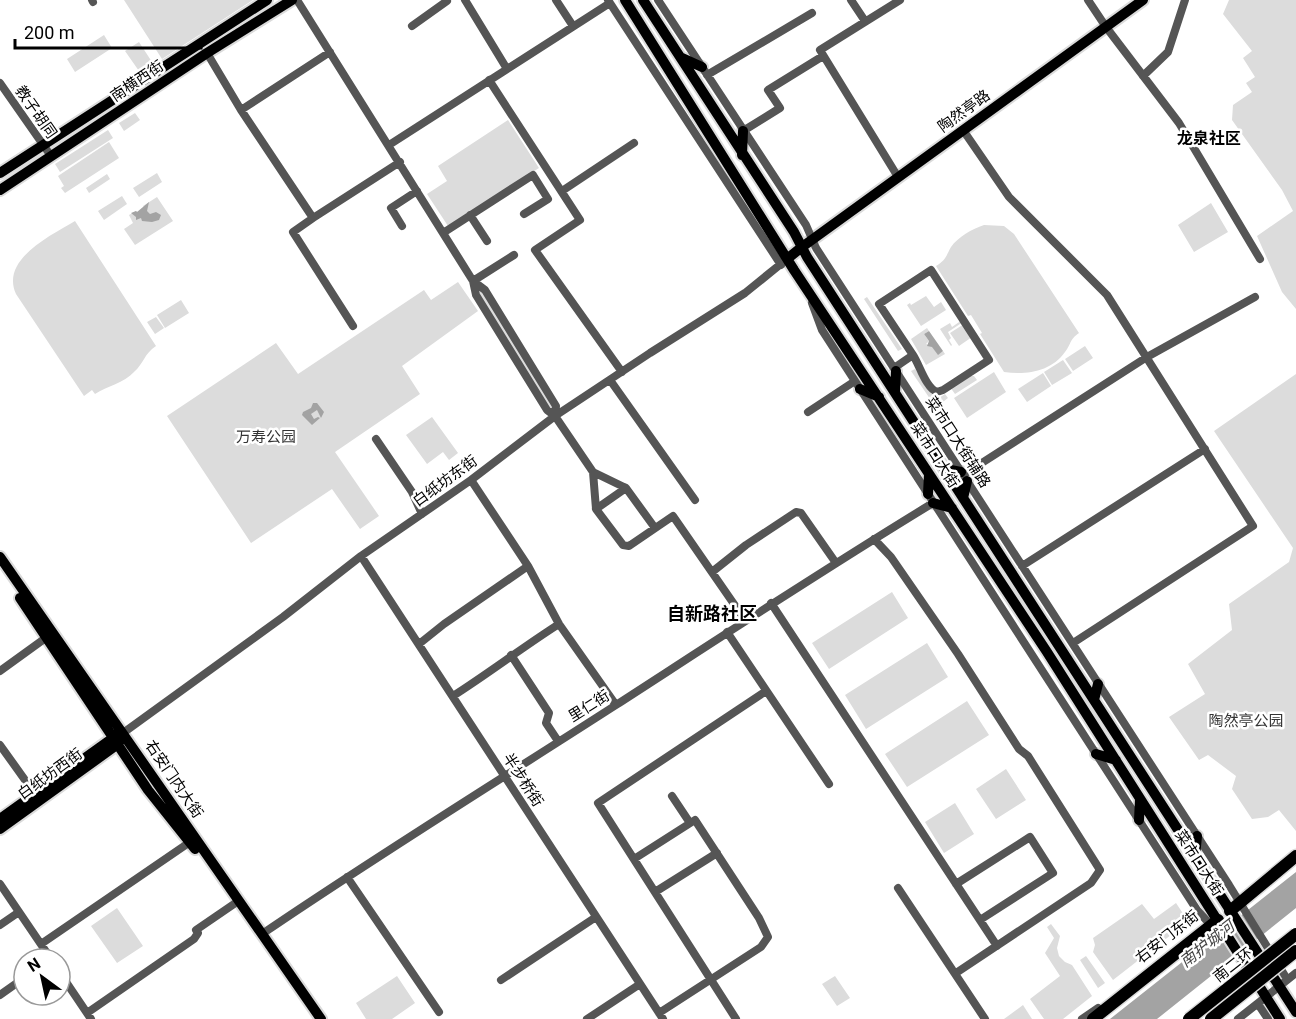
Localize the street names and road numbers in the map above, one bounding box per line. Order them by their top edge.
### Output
street label: 南横西街 [107,57,167,105]
street label: 教子胡同 [11,82,61,142]
street label: 陶然亭路 [934,86,994,136]
street label: 菜市口大街辅路 [922,393,994,491]
street label: 菜市口大街 [907,419,963,491]
street label: 白纸坊东街 [409,452,481,510]
street label: 里仁街 [565,686,613,726]
street label: 右安门内大街 [141,737,207,821]
street label: 白纸坊西街 [14,745,86,803]
street label: 半步桥街 [499,750,547,810]
street label: 菜市口大街 [1171,827,1227,899]
street label: 右安门东街 [1132,907,1202,967]
street label: 南二环 [1210,944,1256,986]

